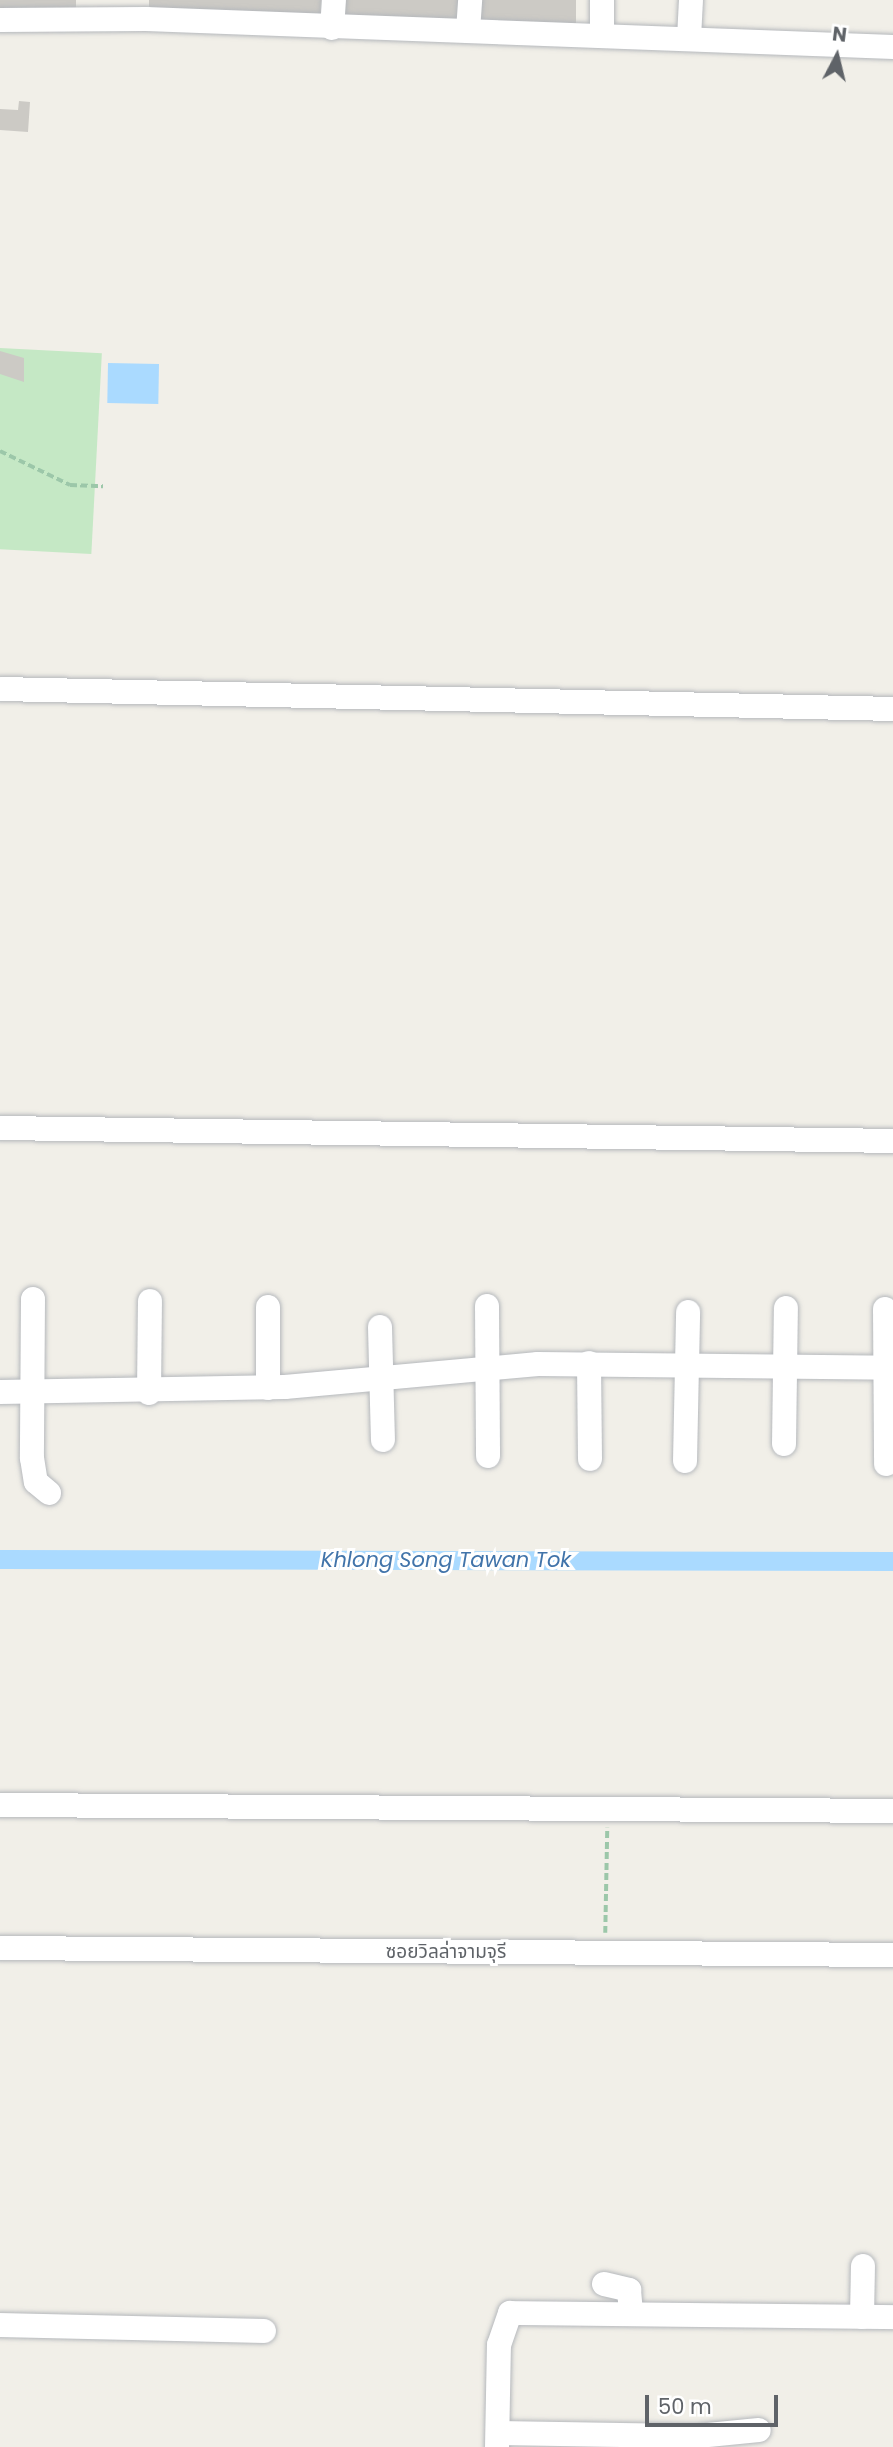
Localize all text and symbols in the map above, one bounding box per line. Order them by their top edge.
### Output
text: N [831,20,848,49]
north arrow [802,21,872,91]
water label: Khlong Song Tawan Tok [321,1547,571,1573]
street label: ซอยวิลล่าจามจุรี [386,1941,506,1963]
scale bar [648,2380,781,2424]
text: 50 m [658,2392,712,2421]

